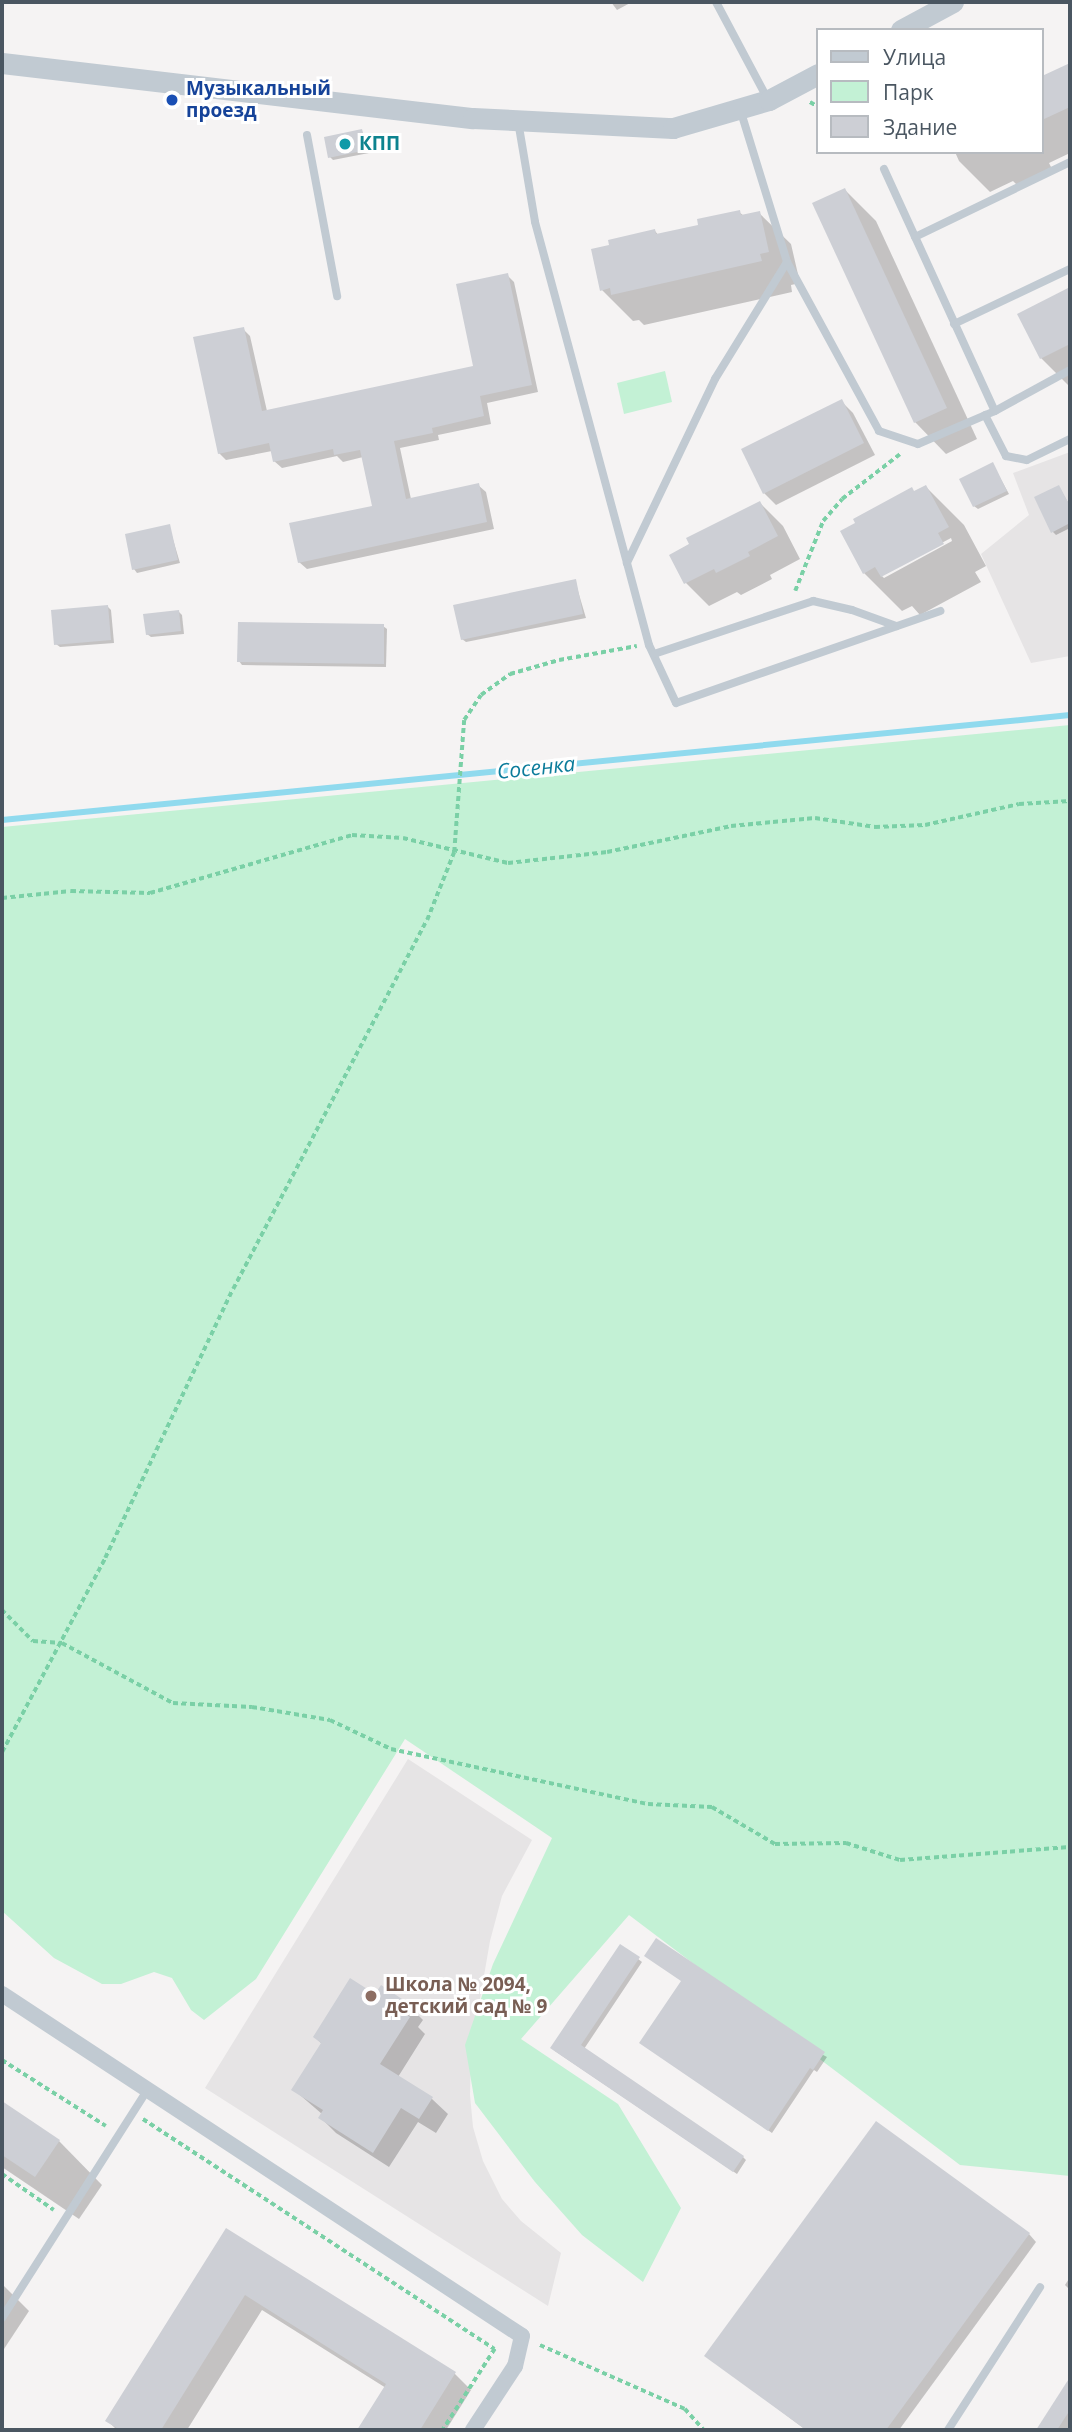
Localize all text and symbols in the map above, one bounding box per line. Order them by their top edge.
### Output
legend [816,28,1044,154]
text: Улица [883,43,946,71]
place label: Музыкальный проезд [186,78,331,122]
text: Парк [883,78,934,106]
marker: Музыкальный проезд [164,92,180,108]
text: Здание [883,113,957,141]
place label: КПП [359,133,400,155]
marker: КПП [337,136,353,152]
water label: Сосенка [496,750,576,784]
place label: Школа № 2094, детский сад № 9 [385,1974,547,2018]
marker: Школа № 2094, детский сад № 9 [363,1988,379,2004]

